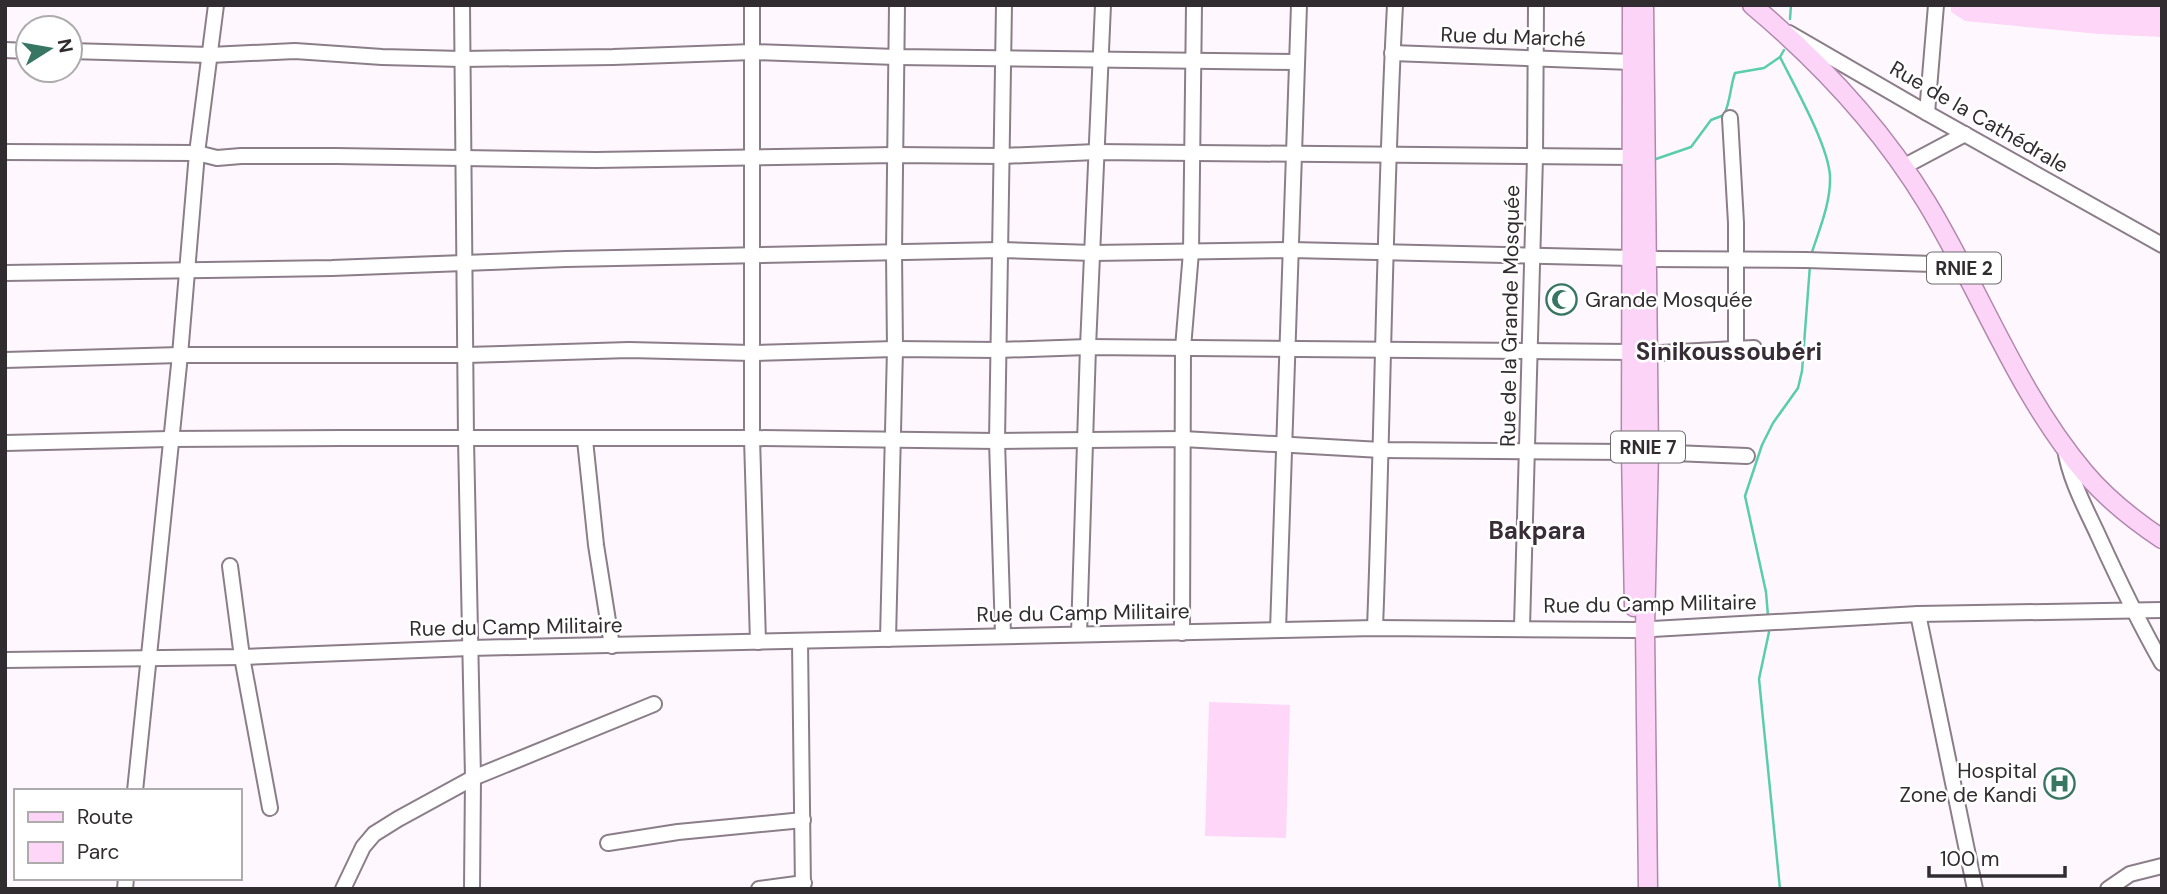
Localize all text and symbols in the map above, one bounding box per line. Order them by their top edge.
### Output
north arrow [14,14,84,84]
street label: Rue du Marché [1440,20,1586,54]
text: N [52,37,79,55]
street label: Rue de la Cathédrale [1885,54,2073,180]
street label: Rue de la Grande Mosquée [1494,185,1526,447]
road number: RNIE 2 [1927,252,2001,284]
mosque icon: Grande Mosquée [1545,283,1579,317]
place label: Grande Mosquée [1585,286,1753,314]
district label: Sinikoussoubéri [1636,336,1822,367]
road number: RNIE 7 [1611,432,1685,462]
district label: Bakpara [1489,515,1585,546]
street label: Rue du Camp Militaire [1543,588,1757,620]
street label: Rue du Camp Militaire [976,597,1190,629]
street label: Rue du Camp Militaire [409,611,623,643]
place label: Hospital Zone de Kandi [1899,757,2037,809]
hospital icon: Hospital Zone de Kandi [2043,766,2077,800]
legend [14,789,242,880]
text: Route [77,803,133,831]
scale bar [1929,834,2066,878]
text: Parc [77,838,120,866]
text: 100 m [1940,845,2000,873]

